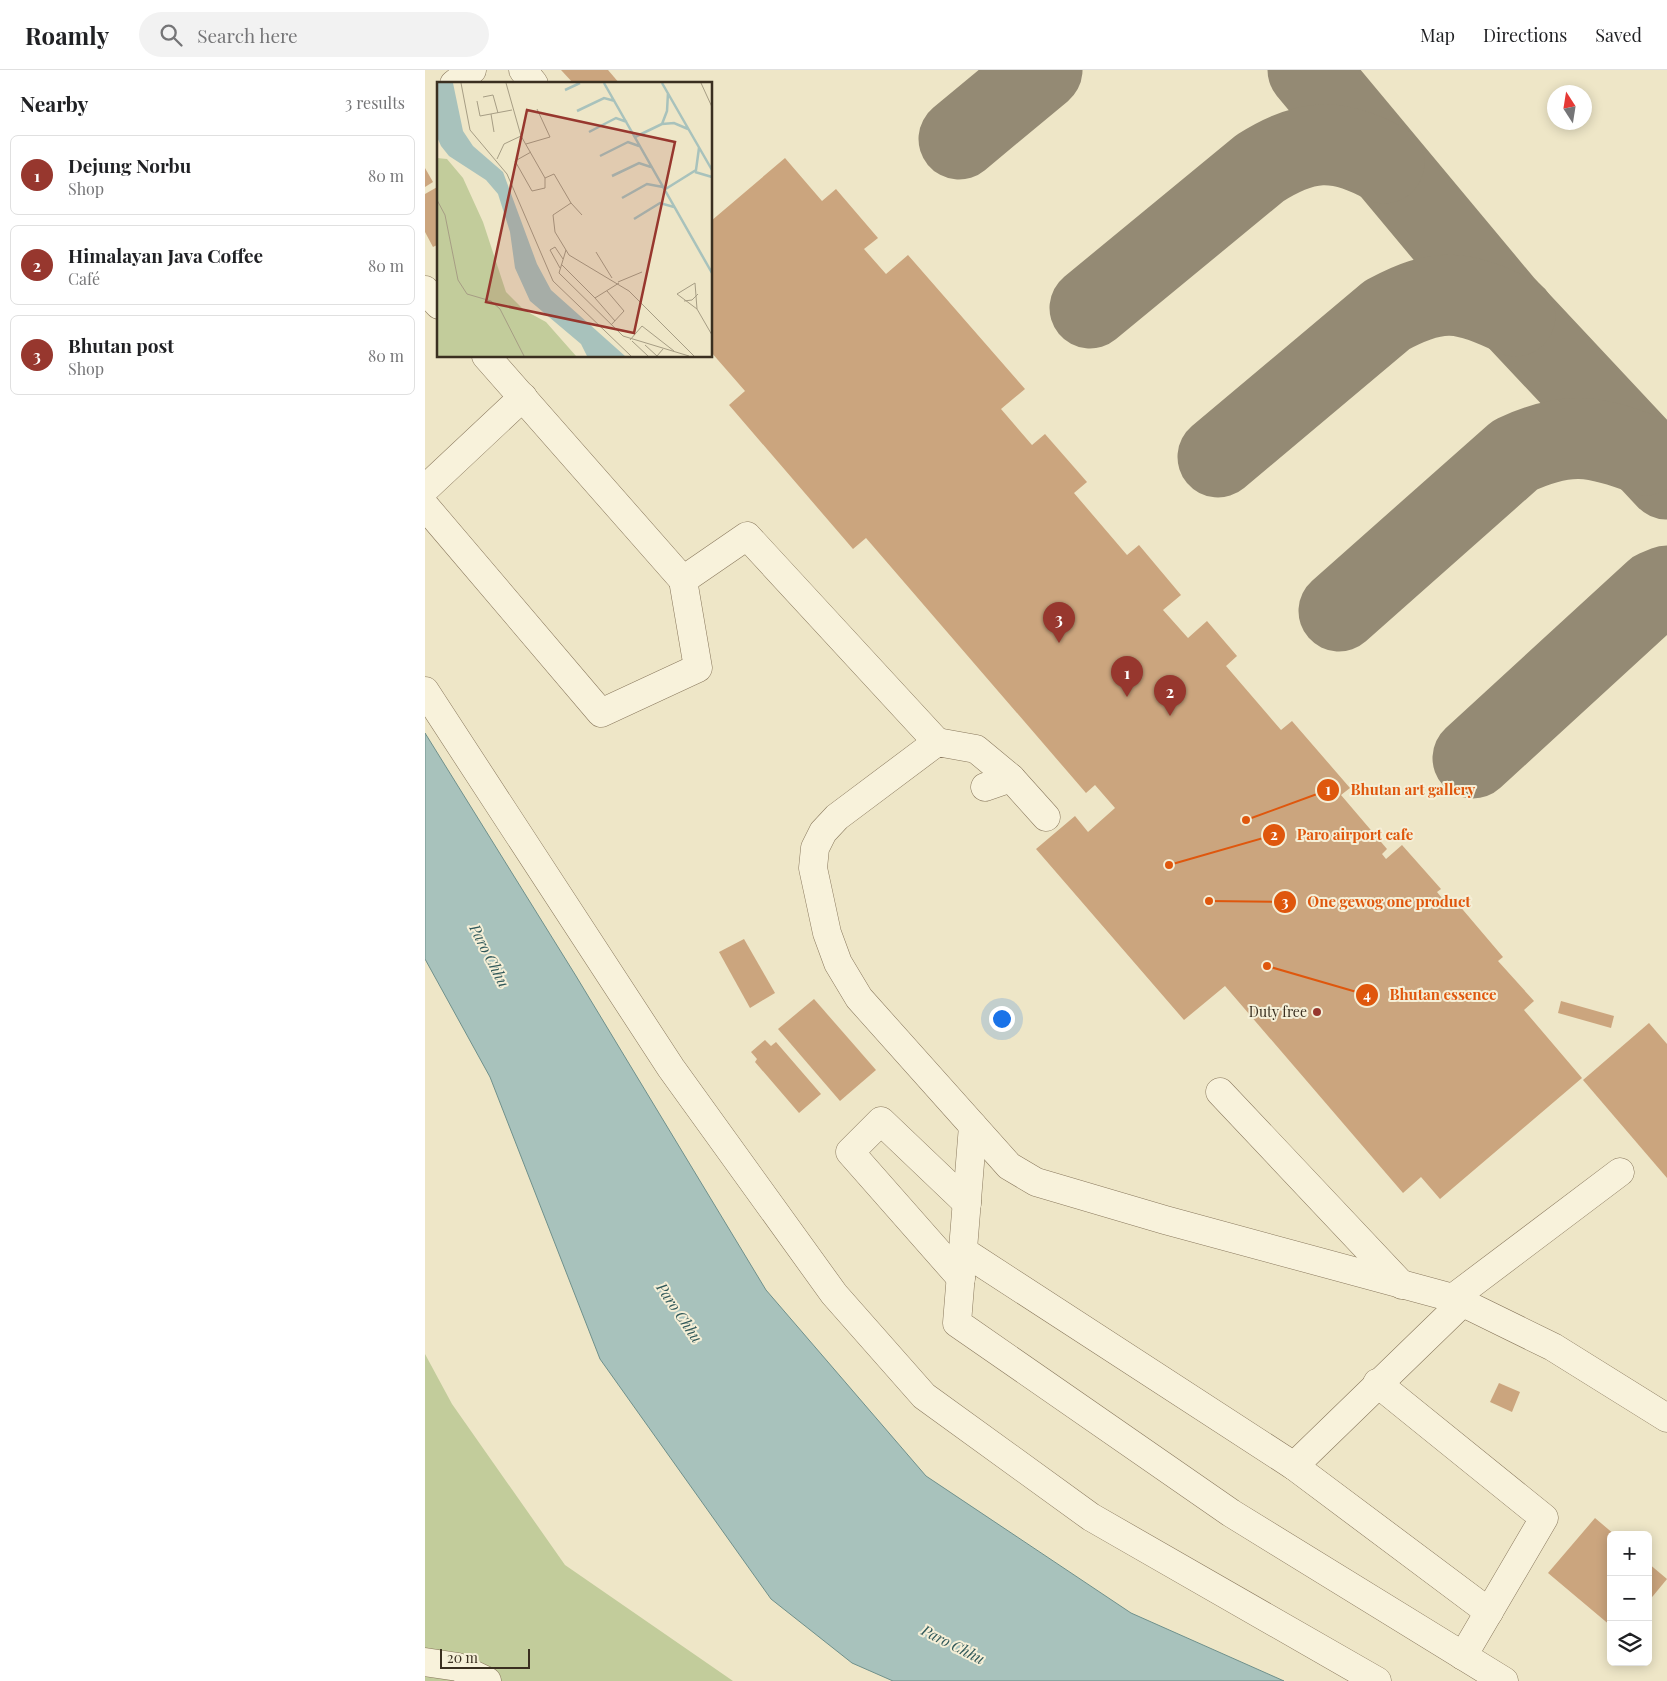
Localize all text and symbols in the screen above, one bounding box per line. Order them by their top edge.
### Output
search box [139,12,489,57]
text: Roamly [25,19,109,51]
icon: search [157,21,185,49]
text: Search here [197,22,298,48]
text: Map [1420,23,1455,47]
text: Directions [1483,23,1567,47]
text: Saved [1595,23,1642,47]
inset map [437,82,713,358]
north arrow [1547,85,1592,130]
text: Nearby [20,89,89,117]
text: 3 results [345,92,405,113]
text: Dejung Norbu [68,152,191,178]
text: 1 [34,165,40,186]
text: 80 m [368,165,404,186]
text: Shop [68,178,104,199]
text: Himalayan Java Coffee [68,242,263,268]
text: 2 [33,255,41,276]
text: 80 m [368,255,404,276]
text: Café [68,268,100,289]
text: Bhutan post [68,332,174,358]
text: 3 [33,345,41,366]
text: 80 m [368,345,404,366]
text: Shop [68,358,104,379]
pin: 3 [1043,602,1075,643]
pin: 1 [1111,656,1143,697]
pin: 2 [1154,675,1186,716]
callout: Bhutan art gallery [1316,775,1486,805]
text: 1 [1325,779,1331,799]
text: Bhutan art gallery [1351,779,1476,799]
callout: Paro airport cafe [1261,820,1423,850]
text: 2 [1270,824,1278,844]
text: Paro airport cafe [1297,824,1414,844]
callout: One gewog one product [1272,887,1480,917]
text: 3 [1281,891,1289,911]
text: One gewog one product [1307,891,1471,911]
water label: Paro Chhu [465,920,514,991]
callout: Bhutan essence [1355,980,1507,1010]
text: 4 [1363,984,1371,1004]
text: Bhutan essence [1389,984,1497,1004]
place label: Duty free [1249,1002,1307,1021]
your location [989,1006,1015,1032]
marker: Duty free [1311,1006,1323,1018]
water label: Paro Chhu [652,1278,707,1346]
map controls [1607,1531,1652,1666]
button: + [1607,1531,1652,1576]
button: − [1607,1576,1652,1621]
water label: Paro Chhu [918,1619,988,1669]
button: layers [1607,1621,1652,1666]
scale bar [440,1646,530,1669]
text: 20 m [447,1648,478,1667]

